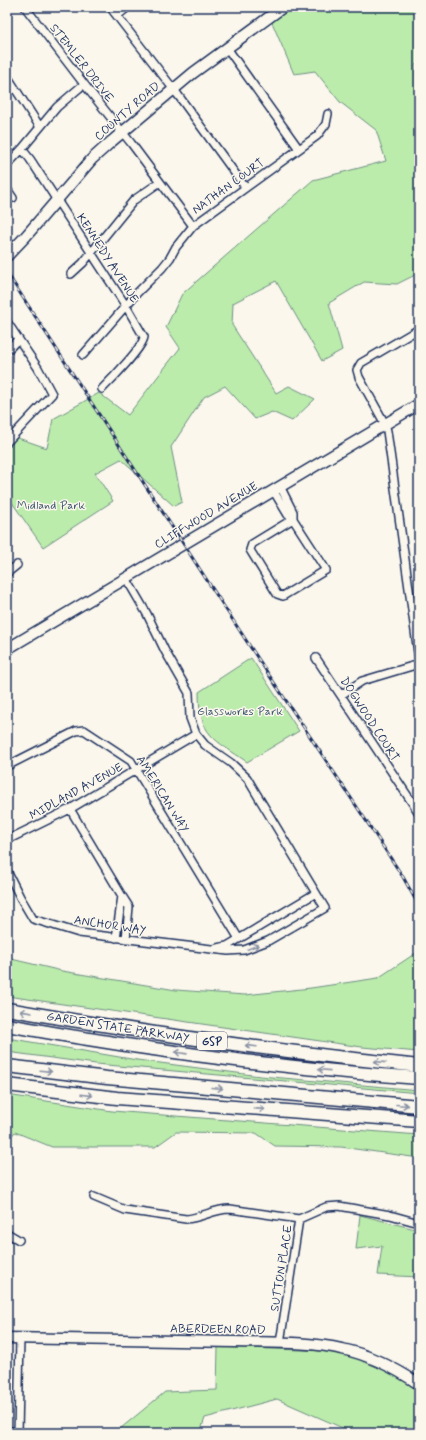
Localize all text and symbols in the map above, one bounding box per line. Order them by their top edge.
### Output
street label: STEMLER DRIVE [46,21,117,107]
street label: COUNTY ROAD [91,79,164,145]
street label: NATHAN COURT [189,155,268,218]
street label: KENNEDY AVENUE [72,211,142,306]
street label: CLIFFWOOD AVENUE [152,479,261,553]
park label: Midland Park [17,498,86,514]
street label: DOGWOOD COURT [336,674,403,765]
park label: Glassworks Park [197,704,283,720]
street label: AMERICAN WAY [132,753,192,836]
street label: MIDLAND AVENUE [27,760,126,824]
street label: ANCHOR WAY [73,912,147,940]
one-way arrow [246,942,258,950]
one-way arrow [20,1008,33,1016]
street label: GARDEN STATE PARKWAY [45,1009,191,1047]
road number: GSP [197,1032,227,1050]
one-way arrow [245,1043,258,1050]
one-way arrow [175,1049,188,1057]
one-way arrow [374,1058,387,1065]
one-way arrow [318,1066,331,1073]
one-way arrow [39,1067,52,1075]
one-way arrow [210,1084,223,1092]
one-way arrow [80,1092,93,1099]
one-way arrow [395,1101,408,1108]
one-way arrow [252,1106,265,1113]
street label: SUTTON PLACE [267,1223,297,1313]
street label: ABERDEEN ROAD [170,1321,266,1339]

